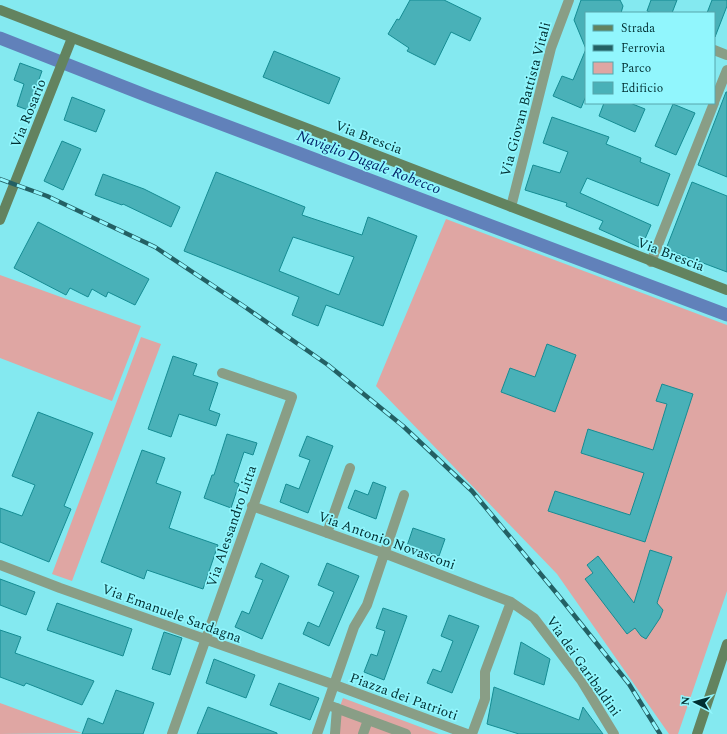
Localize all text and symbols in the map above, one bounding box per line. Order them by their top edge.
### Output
legend [585,12,715,104]
street label: Via Giovan Battista Vitali [495,19,556,179]
text: Strada [621,19,655,38]
text: Ferrovia [621,39,665,58]
text: Parco [621,59,651,78]
street label: Via Rosario [5,76,52,151]
text: Edificio [621,79,663,98]
street label: Via Brescia [332,115,406,160]
water label: Naviglio Dugale Robecco [293,124,444,201]
street label: Via Brescia [634,232,708,277]
street label: Via Alessandro Litta [201,462,262,590]
street label: Via Antonio Novasconi [315,506,458,575]
street label: Via Emanuele Sardagna [99,578,245,649]
street label: Via dei Garibaldini [541,612,626,721]
street label: Piazza dei Patrioti [347,667,461,726]
north arrow [675,682,715,722]
text: N [677,696,694,706]

